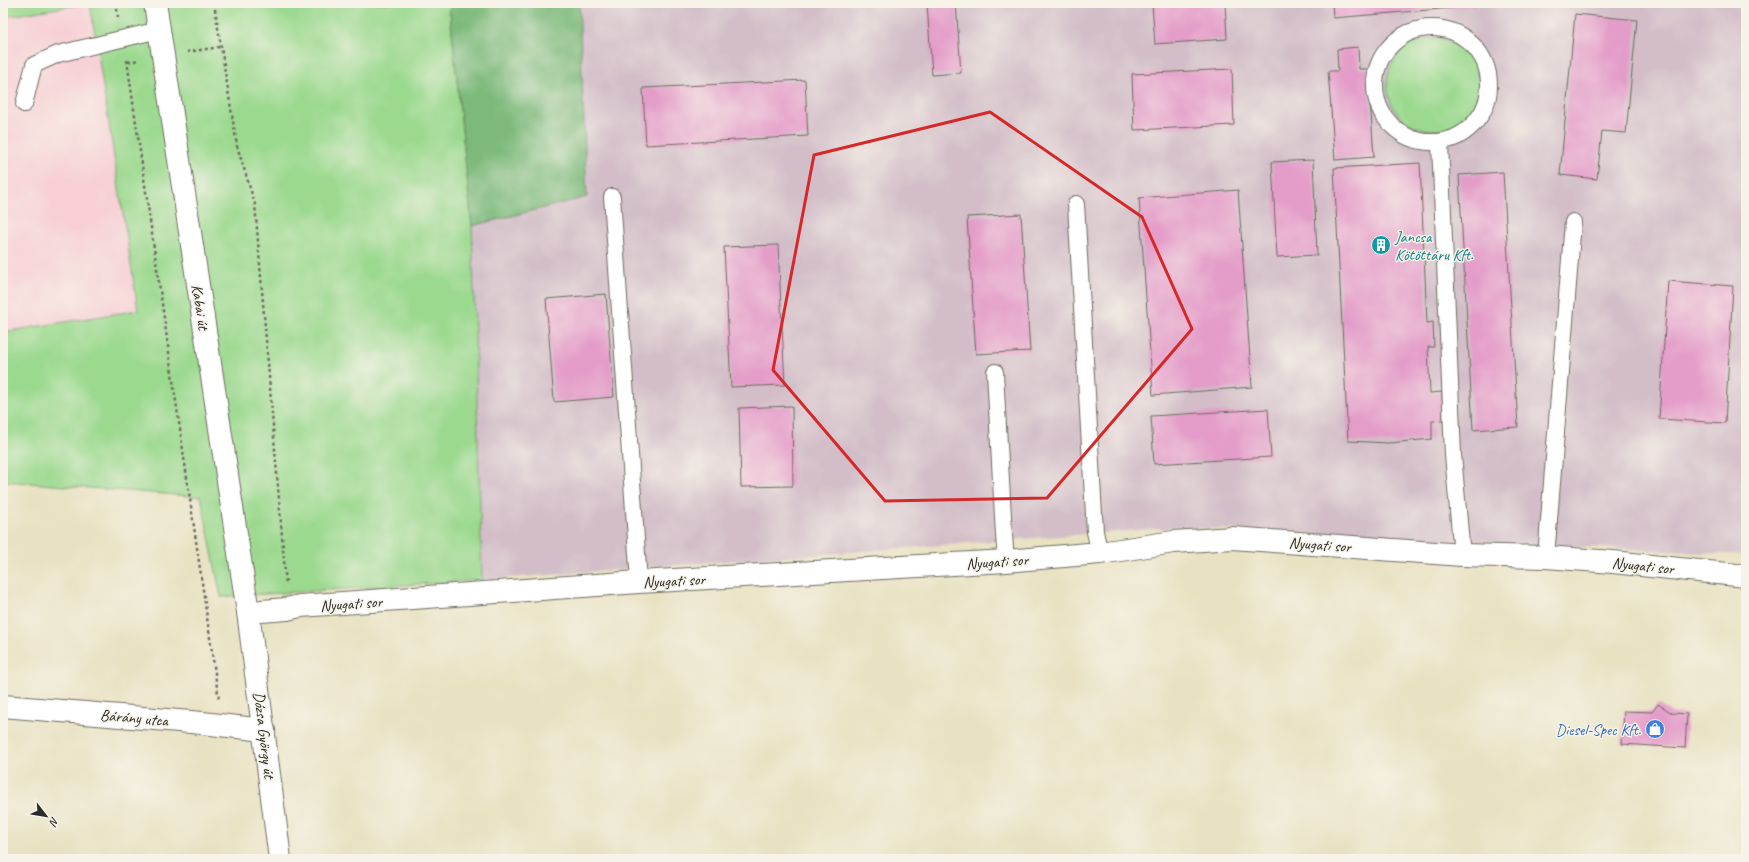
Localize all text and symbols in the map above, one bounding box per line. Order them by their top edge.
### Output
place label: Jancsa Kötöttáru Kft. [1394,227,1474,265]
building icon: Jancsa Kötöttáru Kft. [1370,234,1392,256]
street label: Kabai út [187,283,214,333]
street label: Nyugati sor [1288,533,1353,557]
street label: Nyugati sor [965,550,1030,574]
street label: Nyugati sor [1611,553,1676,579]
street label: Nyugati sor [643,569,707,593]
street label: Nyugati sor [319,592,384,616]
street label: Dózsa György út [249,691,279,781]
street label: Bárány utca [99,705,170,731]
shop icon: Diesel-Spec Kft. [1644,718,1666,740]
place label: Diesel-Spec Kft. [1556,720,1642,740]
north arrow [26,796,66,836]
text: N [46,815,62,830]

